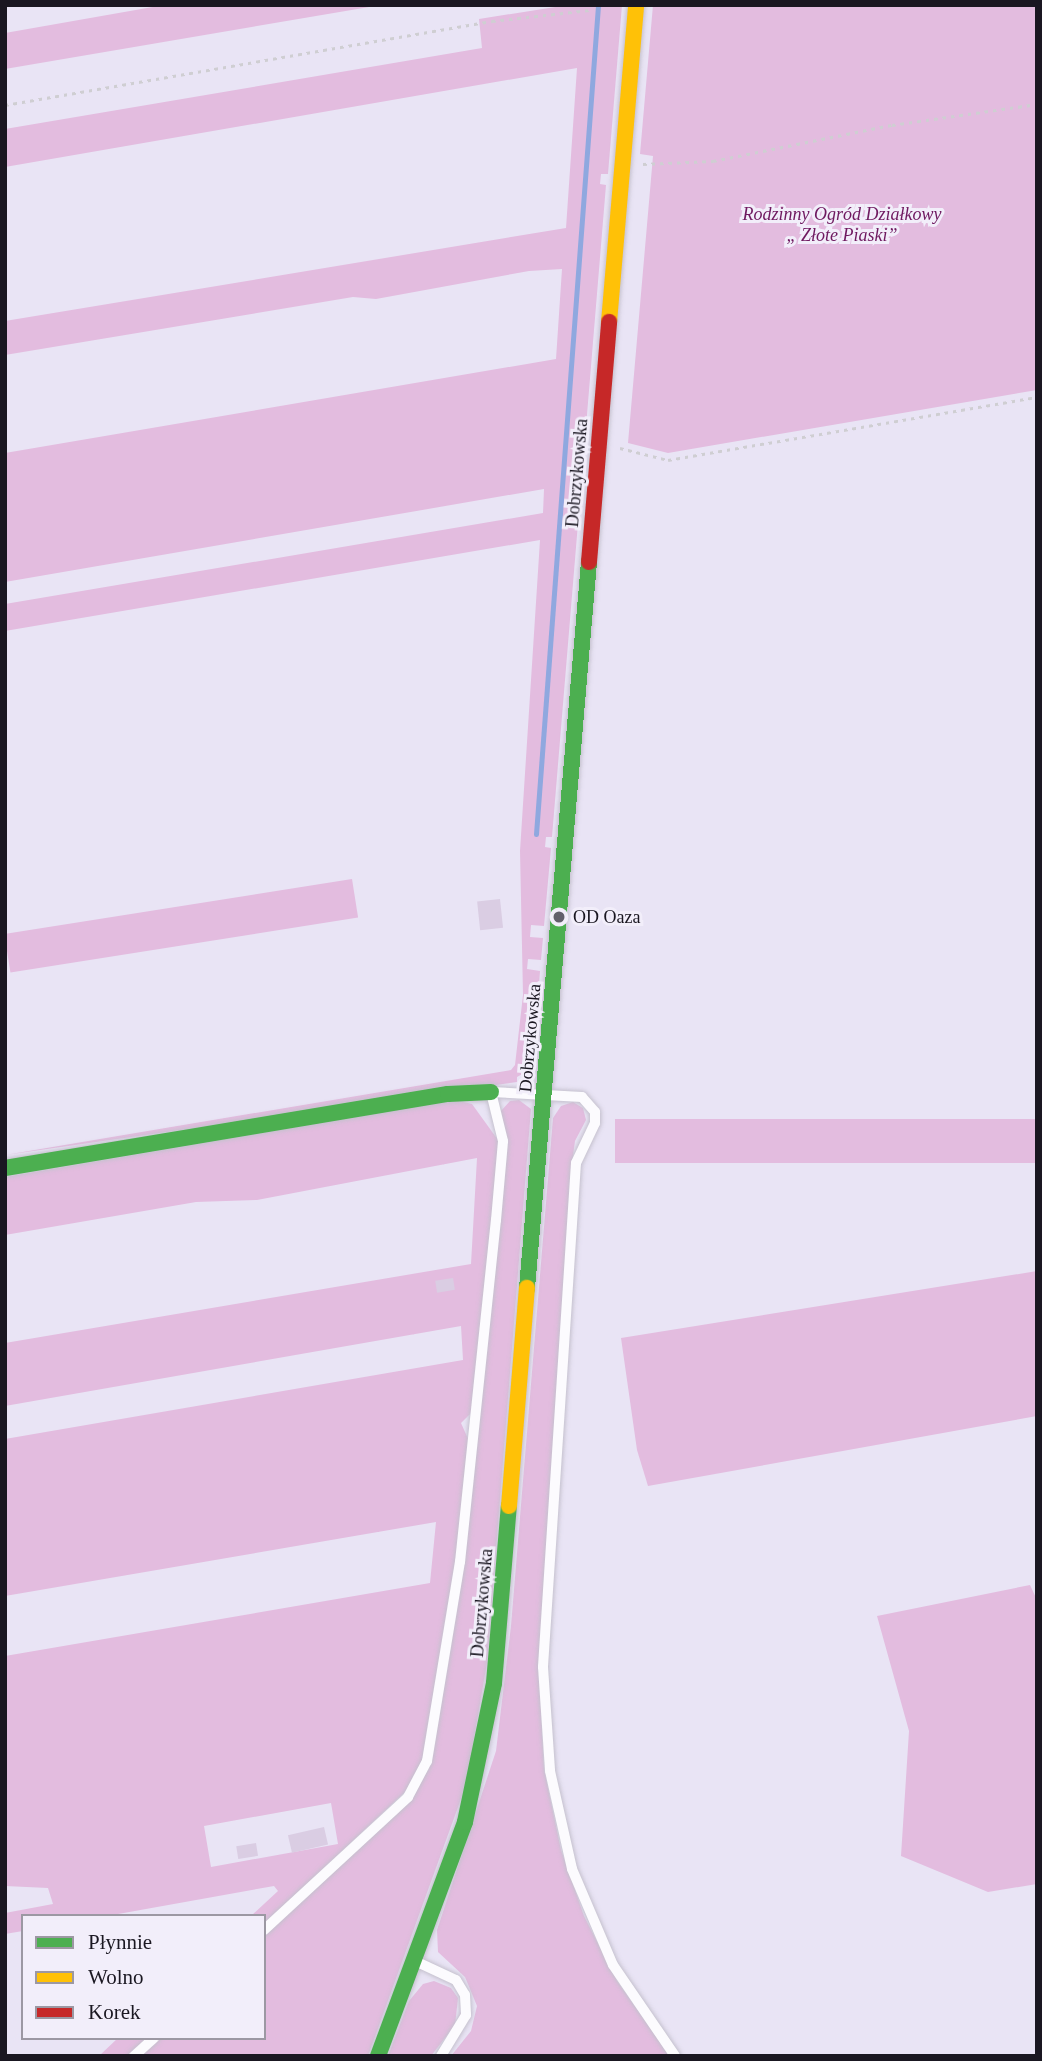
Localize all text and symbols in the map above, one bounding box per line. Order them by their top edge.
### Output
park label: Rodzinny Ogród Działkowy „ Złote Piaski” [743,204,941,246]
street label: Dobrzykowska [561,418,593,528]
place label: OD Oaza [573,906,640,928]
marker: OD Oaza [551,909,567,925]
street label: Dobrzykowska [514,983,546,1093]
street label: Dobrzykowska [466,1548,498,1658]
legend [21,1914,266,2040]
text: Płynnie [88,1930,152,1954]
text: Wolno [88,1965,143,1989]
text: Korek [88,2000,140,2024]

